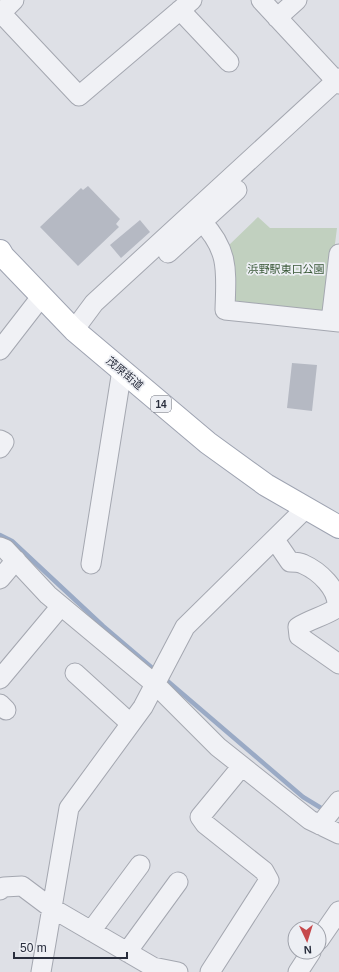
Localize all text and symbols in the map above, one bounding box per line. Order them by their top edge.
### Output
park label: 浜野駅東口公園 [248,263,325,275]
street label: 茂原街道 [104,354,146,392]
road number: 14 [151,396,171,412]
north arrow [287,920,327,960]
scale bar [14,934,127,960]
text: 50 m [20,941,47,955]
text: N [303,944,312,956]

